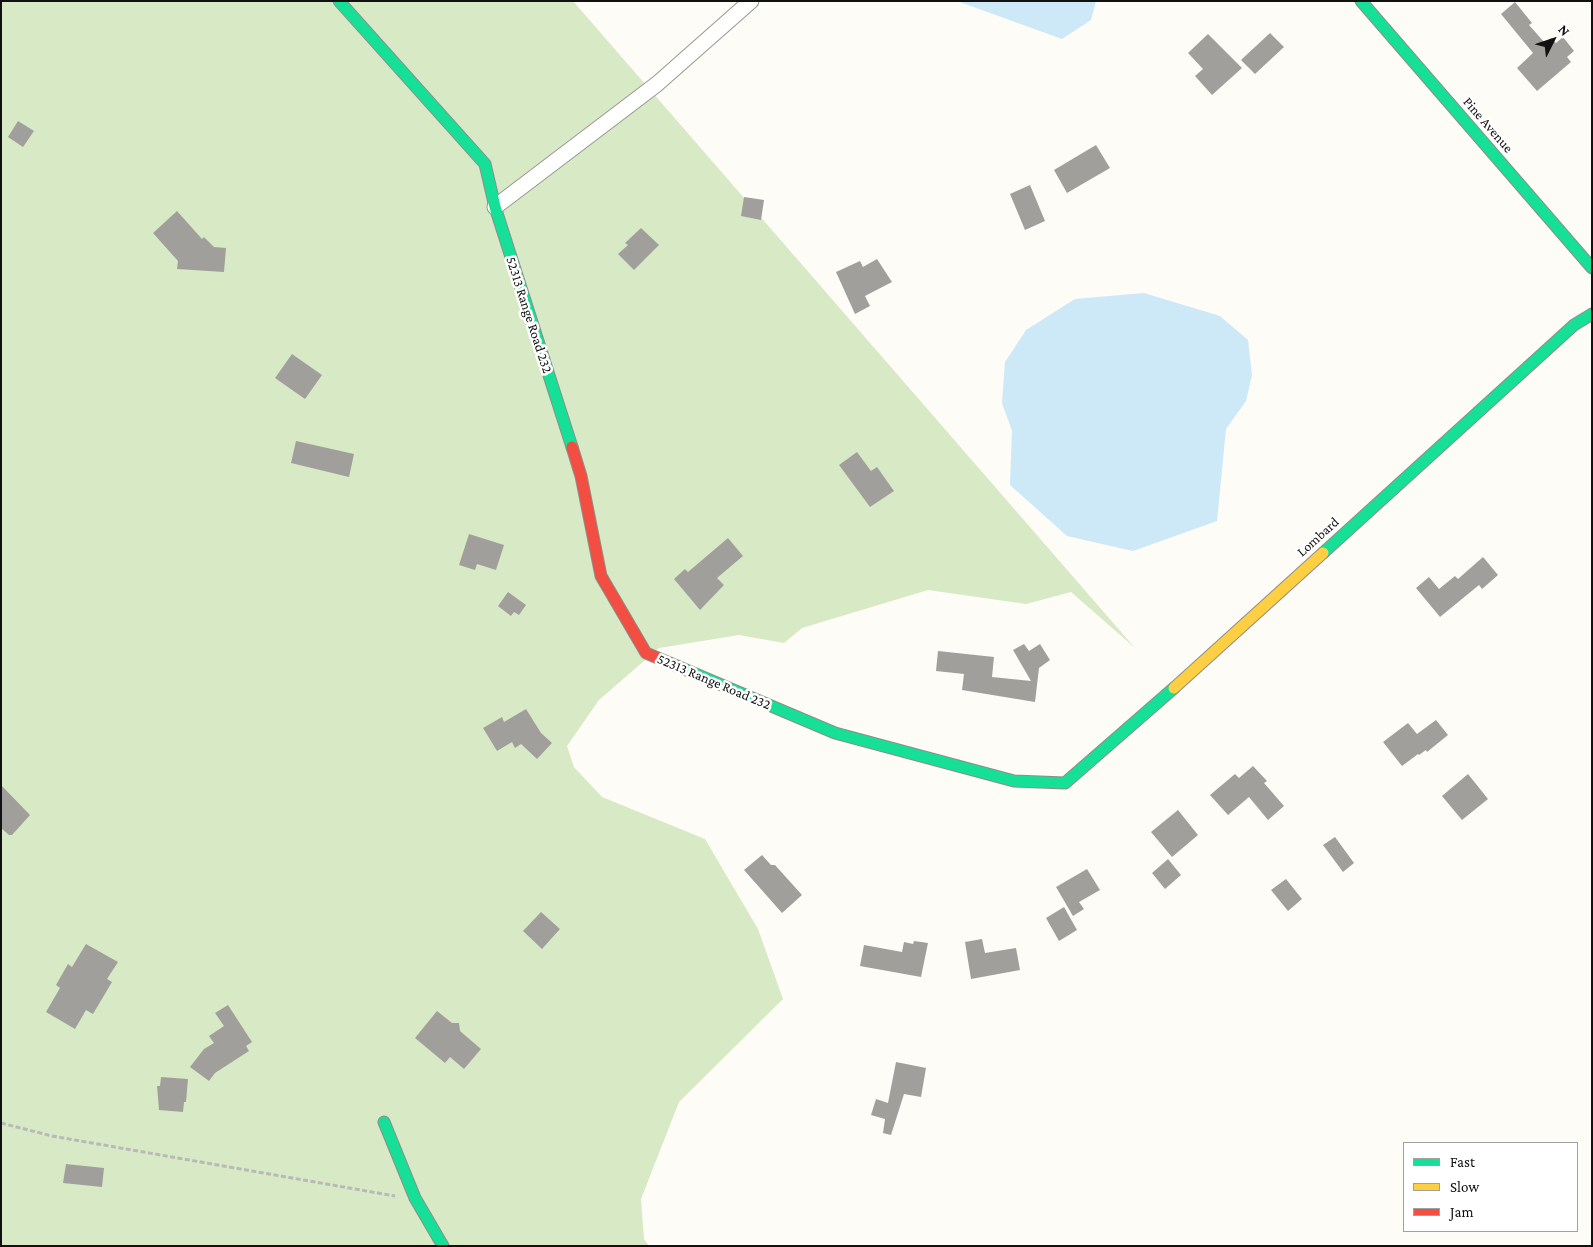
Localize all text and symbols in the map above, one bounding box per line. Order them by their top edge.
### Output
north arrow [1528,15,1578,65]
text: N [1555,21,1573,39]
street label: Pine Avenue [1459,94,1517,156]
street label: 52313 Range Road 232 [502,255,556,375]
street label: Lombard [1293,514,1343,560]
street label: 52313 Range Road 232 [655,651,773,713]
legend [1403,1142,1578,1232]
text: Fast [1450,1154,1475,1170]
text: Slow [1450,1179,1479,1195]
text: Jam [1450,1204,1473,1220]

